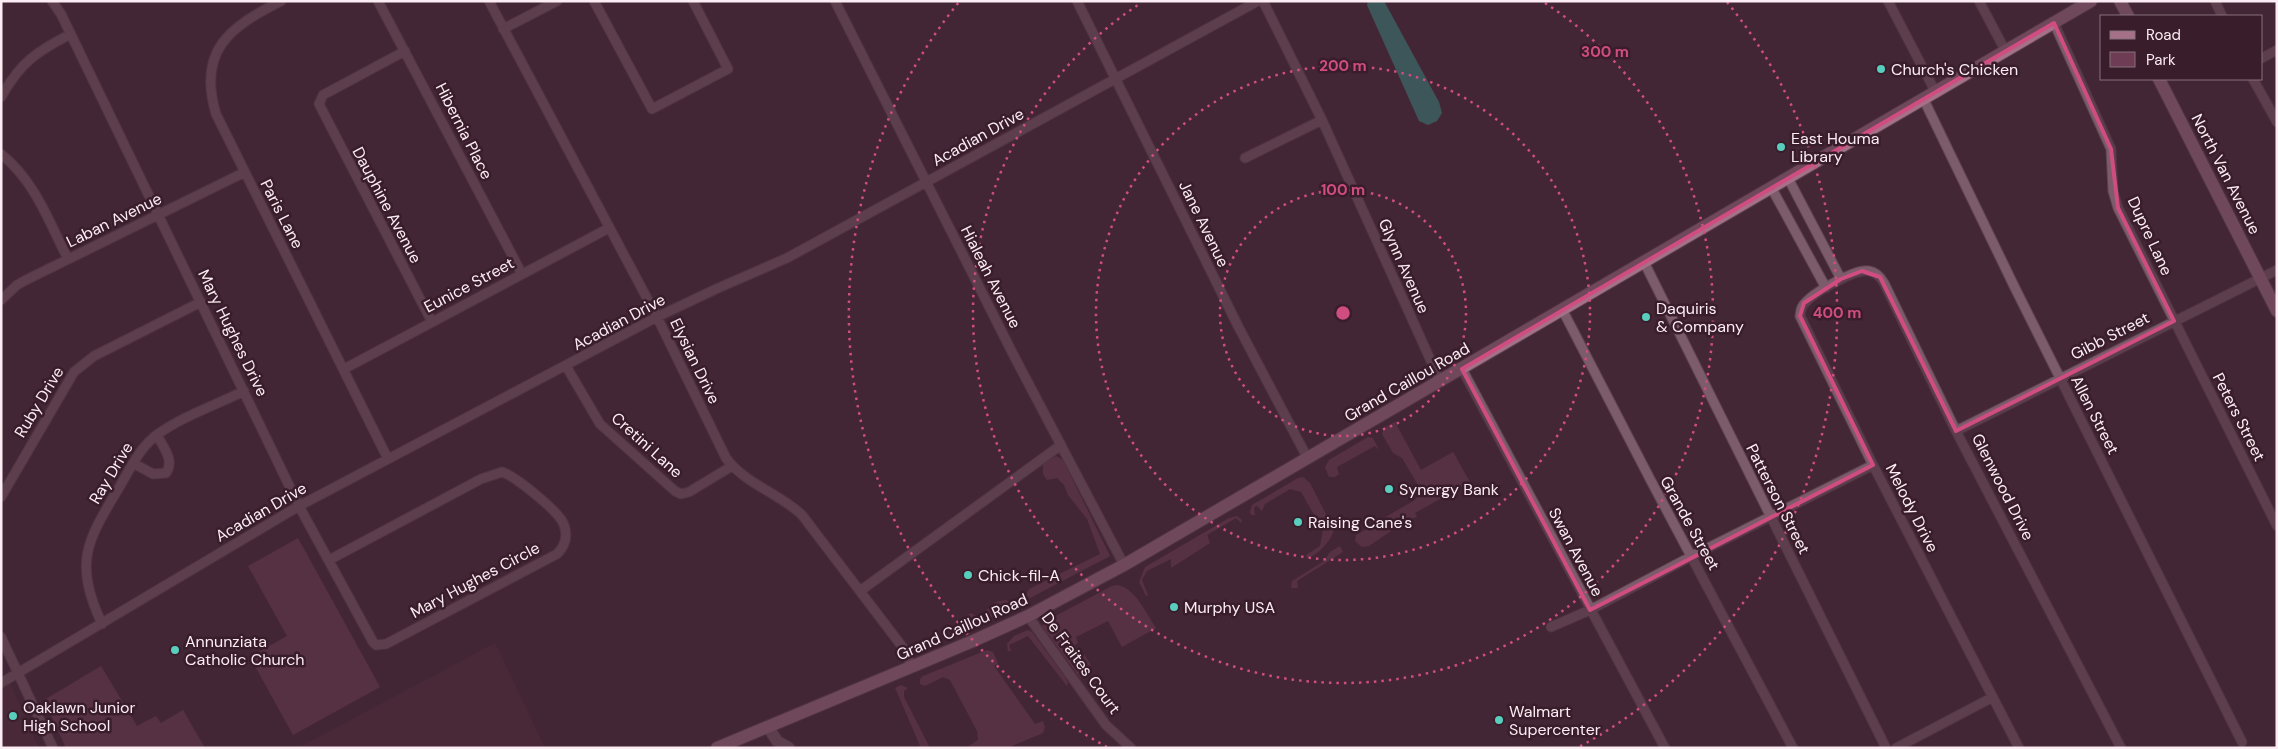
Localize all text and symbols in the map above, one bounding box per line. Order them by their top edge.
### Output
legend [2100,15,2263,80]
text: Road [2146,25,2181,45]
text: 300 m [1581,42,1629,62]
text: Park [2146,50,2176,70]
text: 200 m [1319,56,1367,76]
place label: Church's Chicken [1891,59,2018,80]
marker: Church's Chicken [1875,63,1887,75]
street label: Hibernia Place [431,79,497,183]
street label: Acadian Drive [928,103,1028,171]
street label: North Van Avenue [2187,110,2265,238]
place label: East Houma Library [1791,128,1879,167]
marker: East Houma Library [1775,141,1787,153]
street label: Dauphine Avenue [347,143,427,267]
street label: Paris Lane [256,176,308,252]
street label: Jane Avenue [1174,177,1234,271]
text: 100 m [1321,180,1365,200]
street label: Laban Avenue [63,188,165,252]
street label: Dupre Lane [2123,193,2177,279]
street label: Glynn Avenue [1374,215,1434,317]
street label: Hialeah Avenue [956,222,1026,332]
street label: Eunice Street [420,252,518,318]
street label: Mary Hughes Drive [193,266,273,400]
street label: Acadian Drive [569,289,669,355]
place label: Daquiris & Company [1656,298,1744,337]
text: 400 m [1813,303,1861,323]
centre of rings [1334,304,1352,322]
street label: Gibb Street [2067,307,2153,365]
marker: Daquiris & Company [1640,311,1652,323]
street label: Elysian Drive [665,315,725,407]
street label: Grand Caillou Road [1340,338,1474,426]
street label: Ruby Drive [10,363,68,441]
street label: Peters Street [2208,369,2270,465]
street label: Allen Street [2066,372,2124,458]
street label: Cretini Lane [607,408,687,482]
street label: Glenwood Drive [1967,430,2039,544]
street label: Ray Drive [84,438,138,508]
street label: Patterson Street [1741,440,1815,558]
street label: Melody Drive [1881,460,1943,556]
street label: Grande Street [1655,472,1725,574]
street label: Acadian Drive [212,477,310,547]
place label: Synergy Bank [1399,479,1499,500]
marker: Synergy Bank [1383,483,1395,495]
street label: Swan Avenue [1544,504,1608,600]
place label: Raising Cane's [1308,512,1412,533]
marker: Raising Cane's [1292,516,1304,528]
street label: Mary Hughes Circle [407,537,543,623]
place label: Chick-fil-A [978,565,1060,586]
marker: Chick-fil-A [962,569,974,581]
street label: Grand Caillou Road [893,589,1031,665]
place label: Murphy USA [1184,597,1275,618]
marker: Murphy USA [1168,601,1180,613]
street label: De Fraites Court [1037,608,1125,718]
place label: Annunziata Catholic Church [185,631,305,670]
marker: Annunziata Catholic Church [169,644,181,656]
place label: Oaklawn Junior High School [23,697,136,736]
place label: Walmart Supercenter [1509,701,1601,740]
marker: Oaklawn Junior High School [7,710,19,722]
marker: Walmart Supercenter [1493,714,1505,726]

